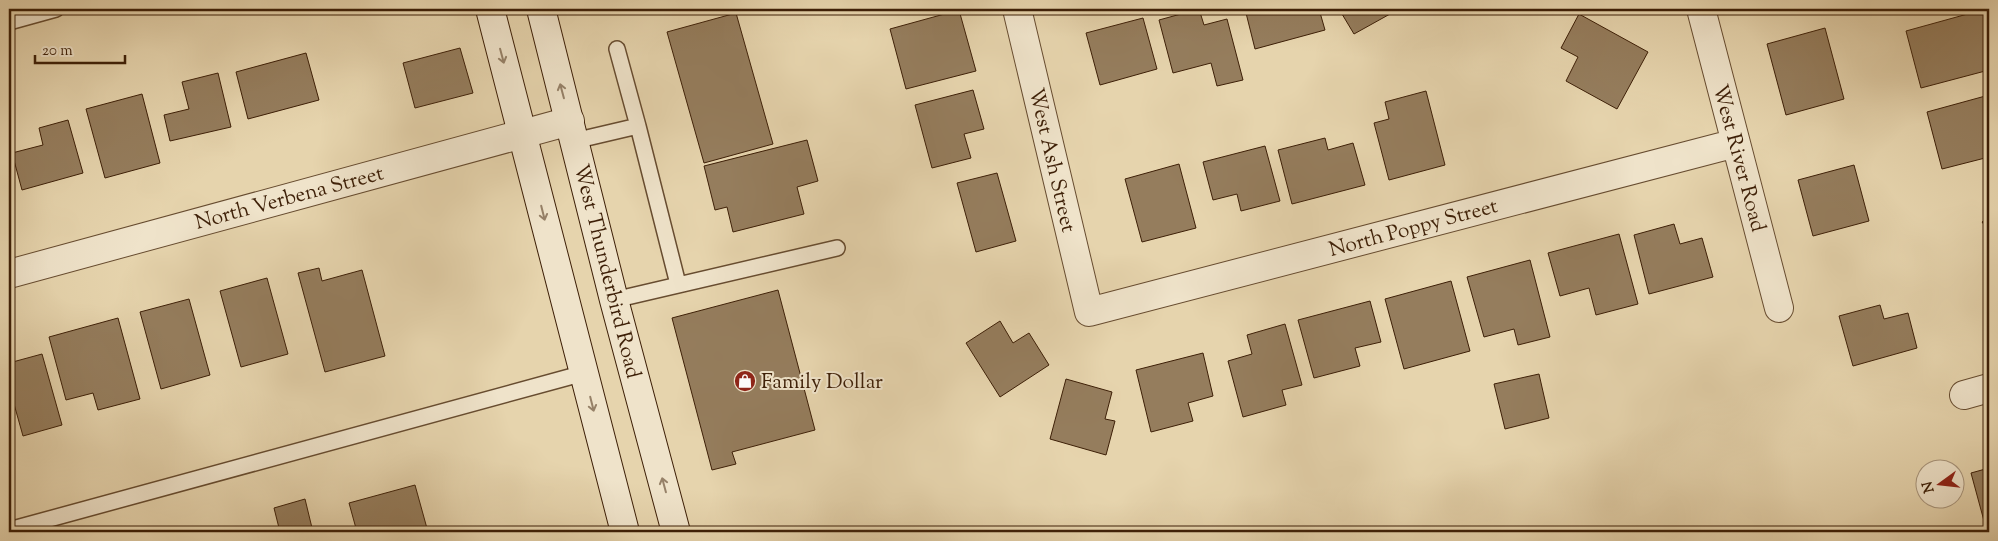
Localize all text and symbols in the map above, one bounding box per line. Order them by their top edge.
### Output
scale bar [35,32,125,64]
text: 20 m [42,41,73,62]
one-way arrow [498,47,507,63]
street label: West River Road [1704,81,1772,236]
one-way arrow [557,83,566,99]
street label: West Ash Street [1020,85,1082,236]
street label: North Verbena Street [192,159,387,239]
street label: West Thunderbird Road [565,161,647,382]
street label: North Poppy Street [1326,192,1501,266]
one-way arrow [539,205,548,221]
place label: Family Dollar [761,368,883,398]
shop icon: Family Dollar [733,369,757,393]
one-way arrow [588,396,598,412]
north arrow [1916,458,1966,508]
one-way arrow [659,478,668,494]
text: N [1918,479,1940,495]

